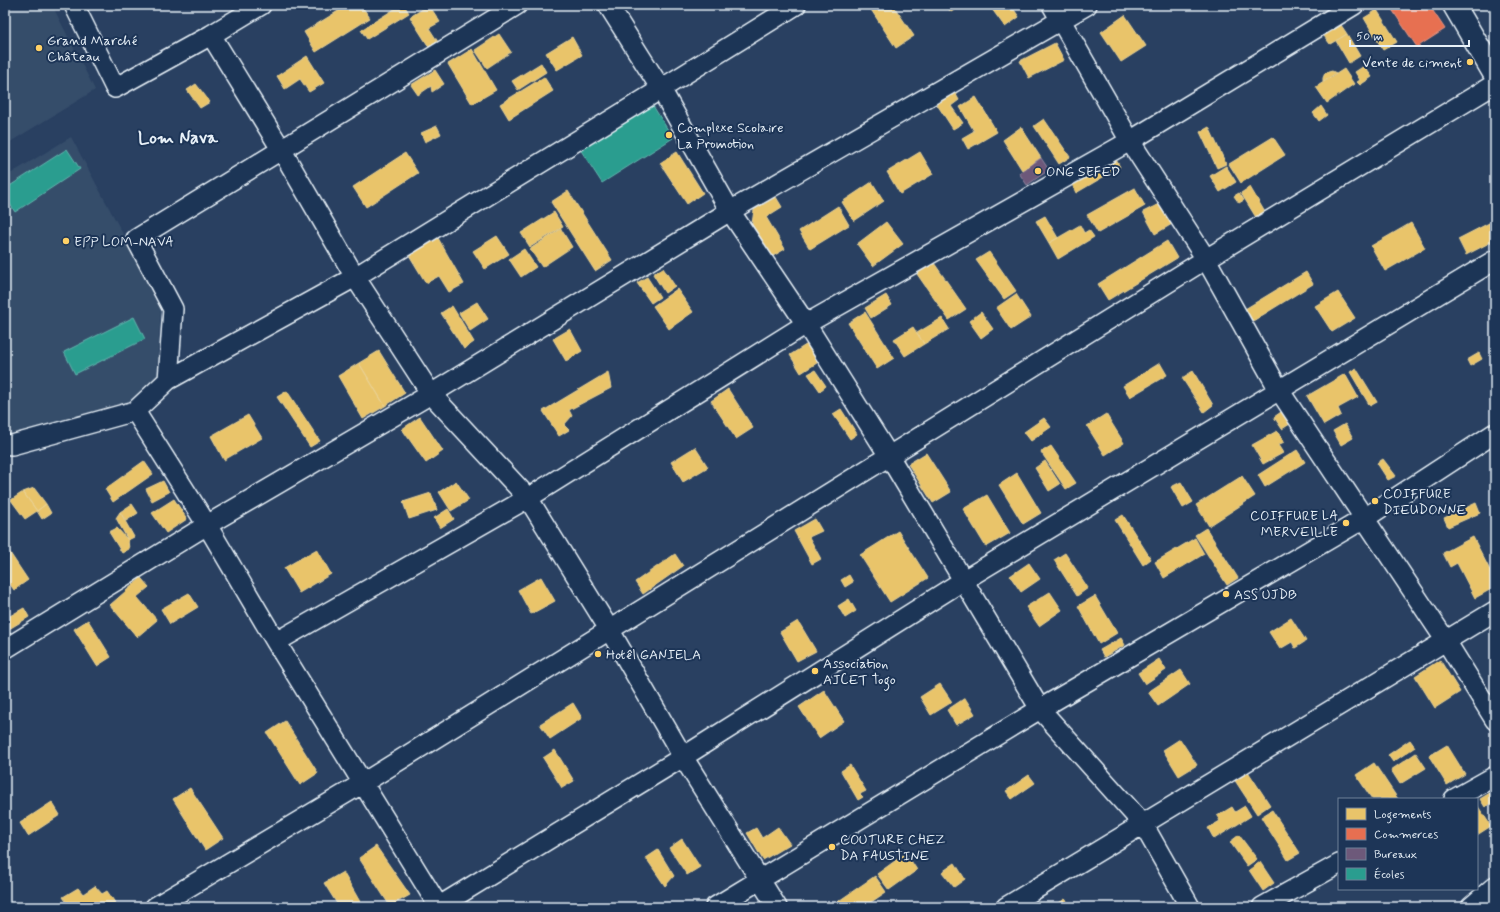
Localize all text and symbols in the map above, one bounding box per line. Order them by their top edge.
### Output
scale bar [1350,22,1469,48]
text: 50 m [1356,29,1383,45]
place label: Grand Marché Château [47,32,137,66]
marker: Grand Marché Château [34,43,44,53]
place label: Vente de ciment [1362,54,1462,72]
marker: Vente de ciment [1465,57,1475,67]
place label: Complexe Scolaire La Promotion [677,119,784,153]
district label: Lom Nava [138,126,219,150]
marker: Complexe Scolaire La Promotion [664,130,674,140]
place label: ONG SEFED [1046,163,1120,181]
marker: ONG SEFED [1033,166,1043,176]
place label: EPP LOM-NAVA [74,233,174,251]
marker: EPP LOM-NAVA [61,236,71,246]
place label: COIFFURE DIEUDONNE [1383,485,1466,519]
marker: COIFFURE DIEUDONNE [1370,496,1380,506]
place label: COIFFURE LA MERVEILLE [1250,507,1338,541]
marker: COIFFURE LA MERVEILLE [1341,518,1351,528]
place label: ASS UJDB [1234,586,1297,604]
marker: ASS UJDB [1221,589,1231,599]
place label: Hotêl GANIELA [606,646,701,664]
marker: Hotêl GANIELA [593,649,603,659]
place label: Association AJCET Togo [823,655,896,691]
marker: Association AJCET Togo [810,666,820,676]
legend [1338,798,1478,890]
text: Logements [1374,807,1431,824]
text: Commerces [1374,827,1439,843]
place label: COUTURE CHEZ DA FAUSTINE [840,831,945,865]
marker: COUTURE CHEZ DA FAUSTINE [827,842,837,852]
text: Bureaux [1374,847,1417,863]
text: Écoles [1374,867,1405,883]

